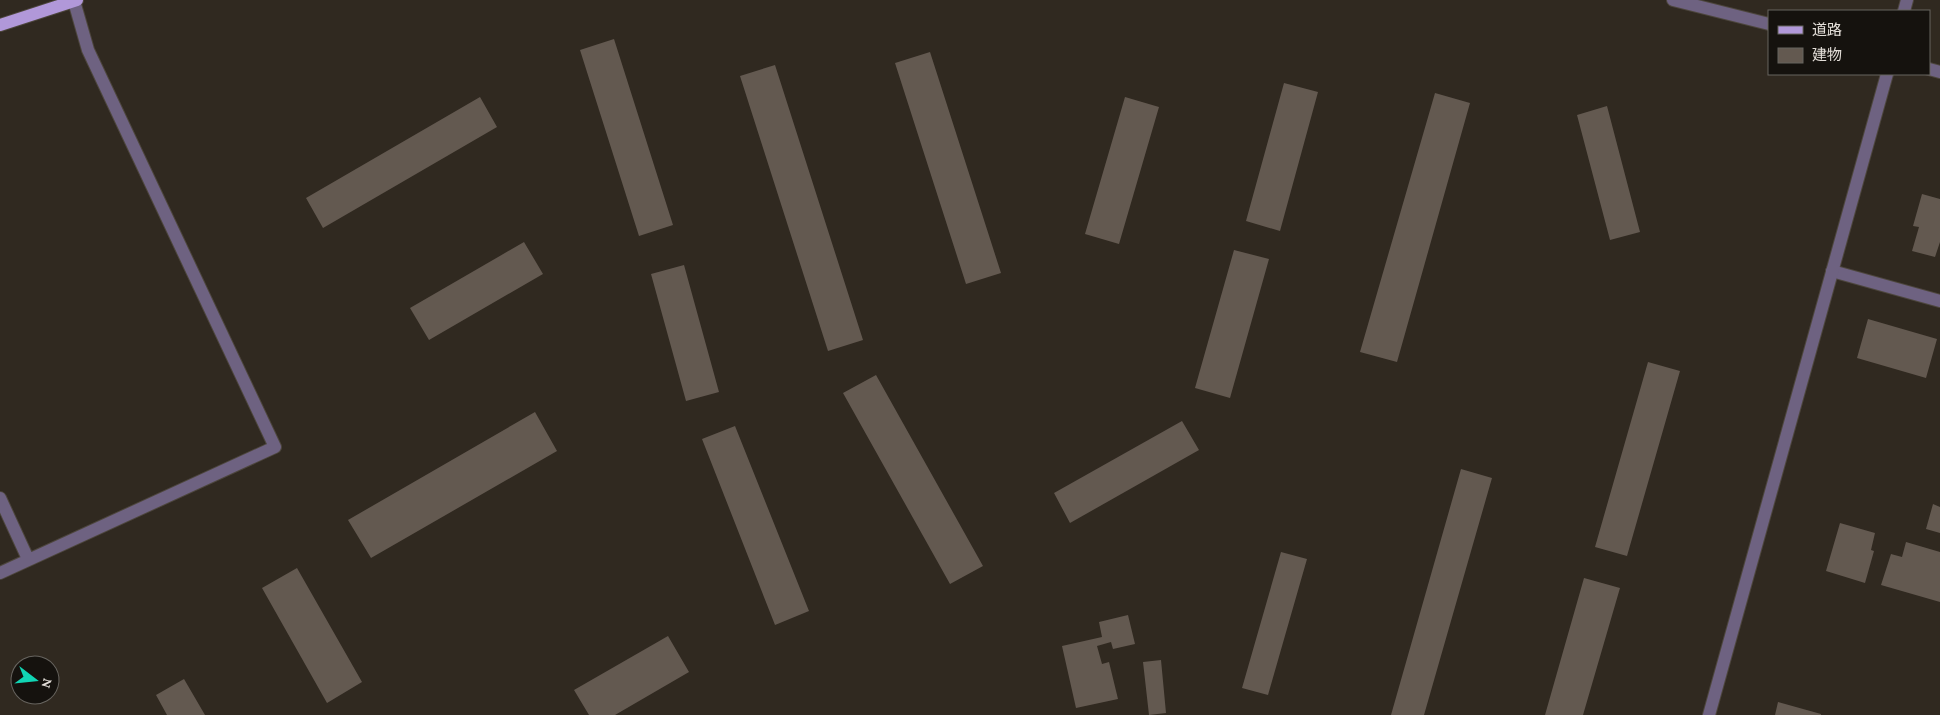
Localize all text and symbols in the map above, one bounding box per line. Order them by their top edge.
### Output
legend [1768,10,1930,75]
text: 道路 [1812,22,1842,38]
text: 建物 [1812,47,1842,63]
north arrow [10,655,60,705]
text: N [38,677,57,691]

